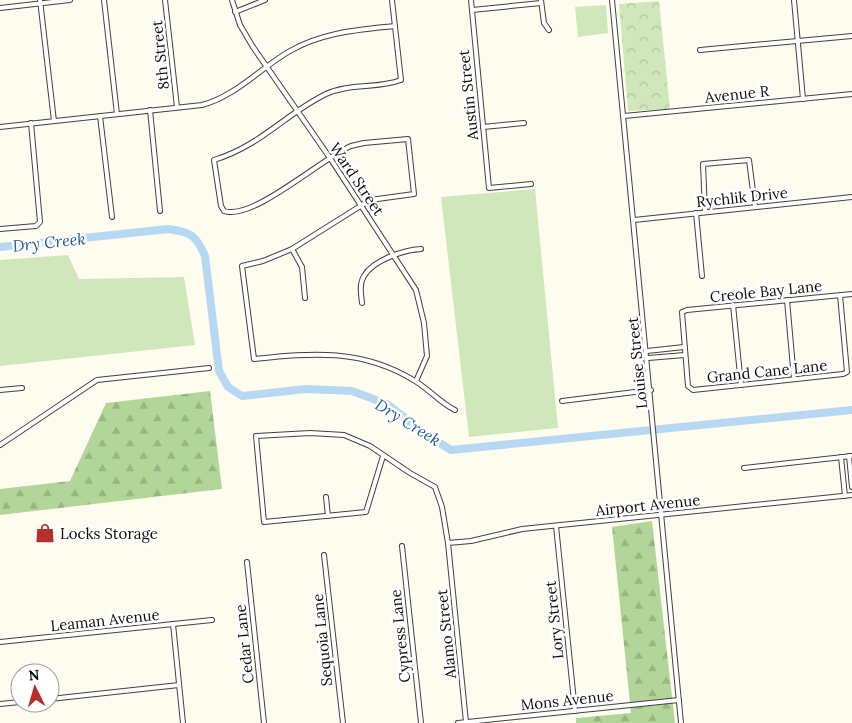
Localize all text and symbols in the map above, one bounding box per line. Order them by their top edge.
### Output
street label: 8th Street [147,19,173,91]
street label: Austin Street [454,49,482,142]
street label: Avenue R [703,81,771,107]
street label: Ward Street [326,139,388,219]
street label: Rychlik Drive [695,183,789,211]
water label: Dry Creek [11,228,87,256]
street label: Creole Bay Lane [709,276,823,306]
street label: Louise Street [623,316,651,410]
street label: Grand Cane Lane [706,355,828,387]
water label: Dry Creek [372,394,444,450]
street label: Airport Avenue [594,490,701,520]
shop icon: Locks Storage [34,522,56,544]
place label: Locks Storage [60,524,158,543]
street label: Lory Street [540,580,568,660]
street label: Cypress Lane [386,588,414,684]
street label: Alamo Street [432,588,460,681]
street label: Sequoia Lane [308,593,336,687]
street label: Cedar Lane [230,603,258,685]
street label: Leaman Avenue [49,605,161,635]
north arrow [10,663,60,713]
text: N [28,666,40,684]
street label: Mons Avenue [520,686,614,714]

